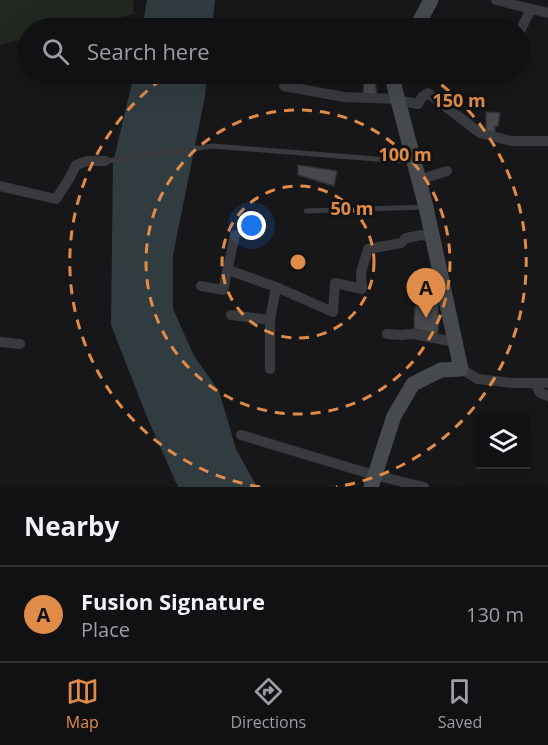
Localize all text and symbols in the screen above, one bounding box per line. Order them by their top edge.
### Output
search box [18,18,530,84]
icon: search [39,35,72,68]
text: Search here [87,36,210,66]
text: 150 m [432,88,486,112]
text: 100 m [378,142,432,166]
text: 50 m [331,196,373,220]
your location [237,211,266,240]
centre of rings [288,252,308,272]
pin: A [406,268,446,318]
map controls [476,415,530,469]
button: layers [476,415,530,469]
text: Nearby [24,508,119,544]
text: Fusion Signature [81,586,265,616]
text: A [37,601,50,628]
text: 130 m [466,601,524,628]
text: Place [81,616,130,643]
tab: Map [66,675,99,733]
tab: Directions [230,675,306,733]
tab: Saved [438,675,482,733]

